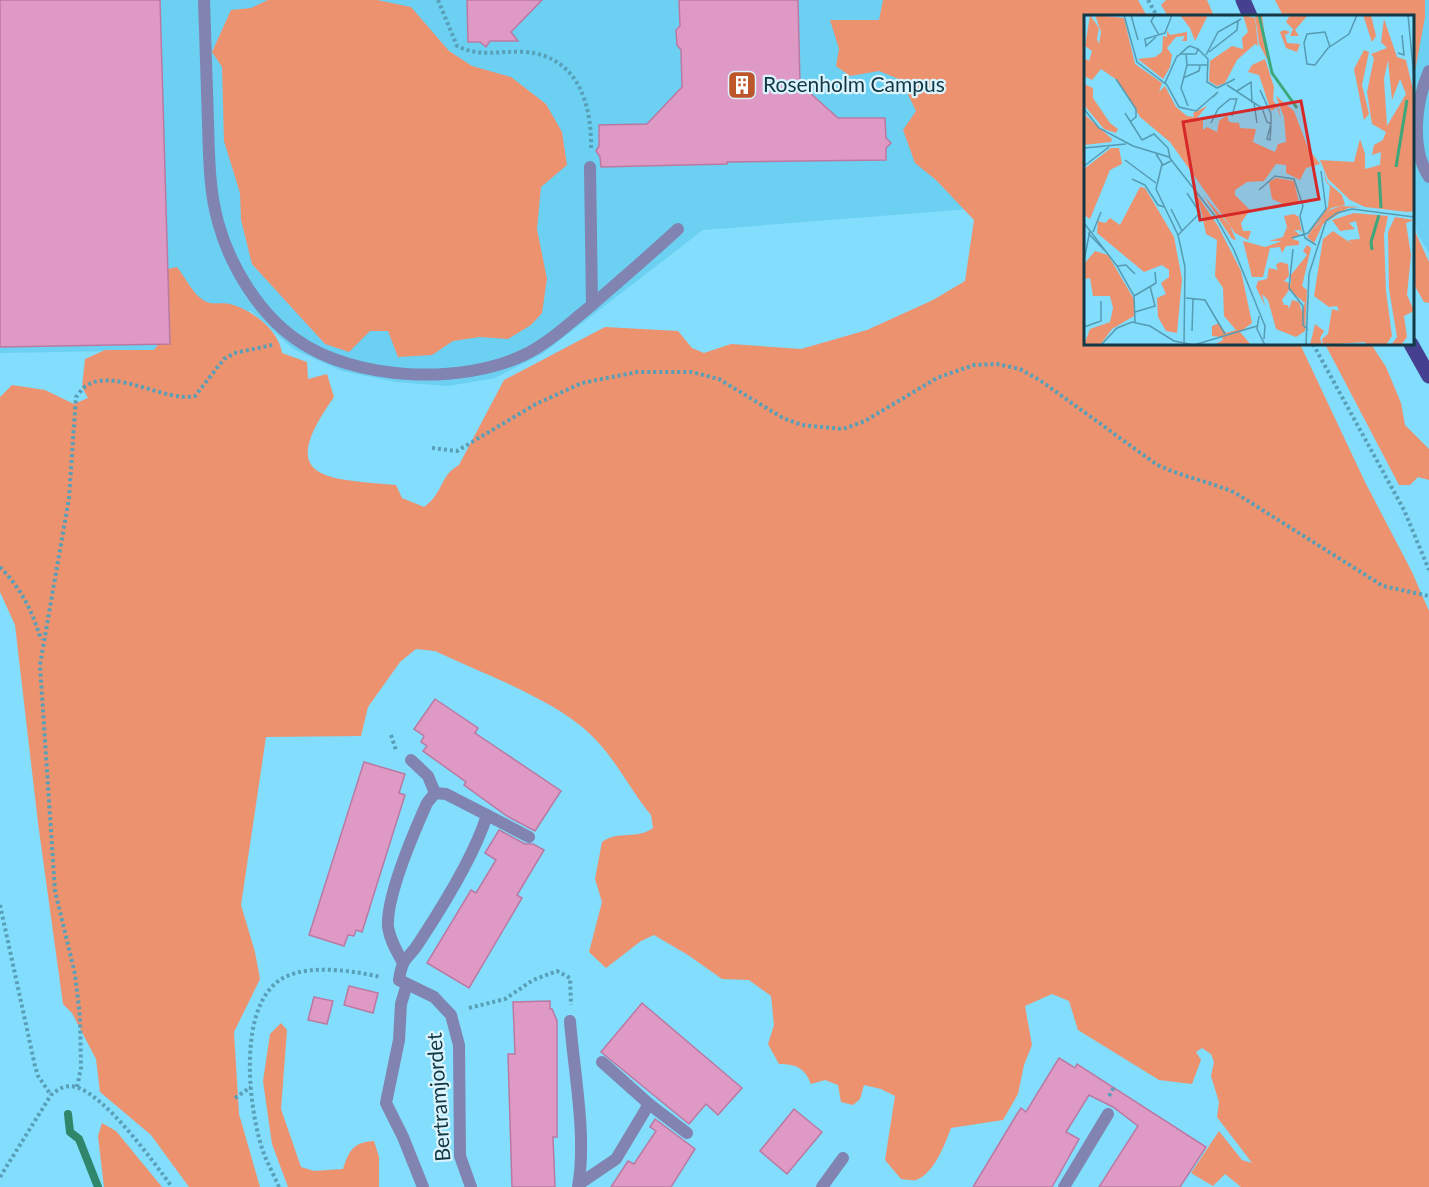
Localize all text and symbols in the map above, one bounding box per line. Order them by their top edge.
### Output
inset map [1084,15,1414,345]
building icon: Rosenholm Campus [726,69,758,101]
place label: Rosenholm Campus [763,71,945,96]
street label: Bertramjordet [420,1031,454,1162]

